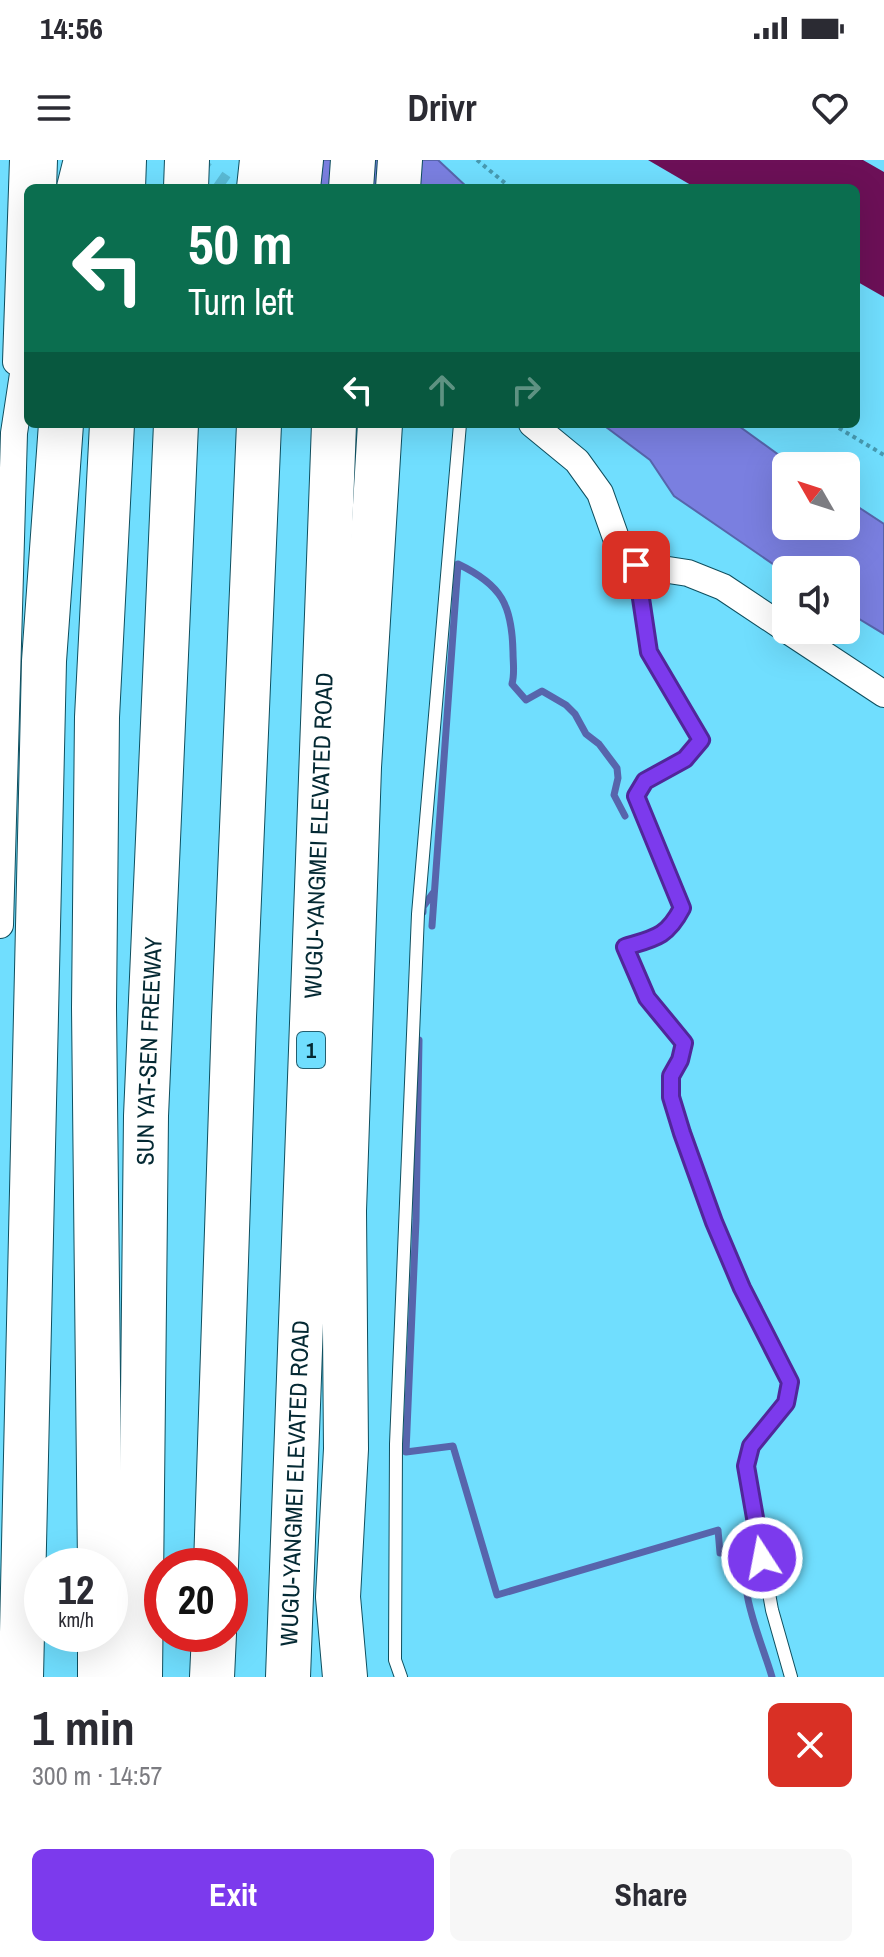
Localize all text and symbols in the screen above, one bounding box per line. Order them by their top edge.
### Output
text: 14:56 [40,8,103,48]
text: Drivr [408,84,476,132]
icon: menu [32,86,76,130]
icon: heart [808,86,852,130]
text: 50 m [188,206,293,281]
icon: left [56,216,160,320]
text: Turn left [188,278,294,326]
icon: left [336,368,380,412]
icon: ahead [420,368,464,412]
icon: right [504,368,548,412]
north arrow [772,452,860,540]
map controls [772,452,860,644]
pin [602,531,670,599]
icon: arrive [614,543,658,587]
button: sound [772,556,860,644]
street label: WUGU-YANGMEI ELEVATED ROAD [296,672,340,999]
street label: SUN YAT-SEN FREEWAY [128,936,169,1166]
road number: 1 [297,1032,325,1068]
street label: WUGU-YANGMEI ELEVATED ROAD [272,1320,316,1647]
position arrow [720,1516,804,1600]
speed limit sign: 20 [144,1548,248,1652]
text: 12 [58,1563,94,1616]
text: km/h [58,1606,94,1633]
text: 1 min [32,1695,135,1760]
button: close [768,1703,852,1787]
text: 300 m · 14:57 [32,1758,162,1793]
button: Exit [32,1849,434,1941]
button: Share [450,1849,852,1941]

